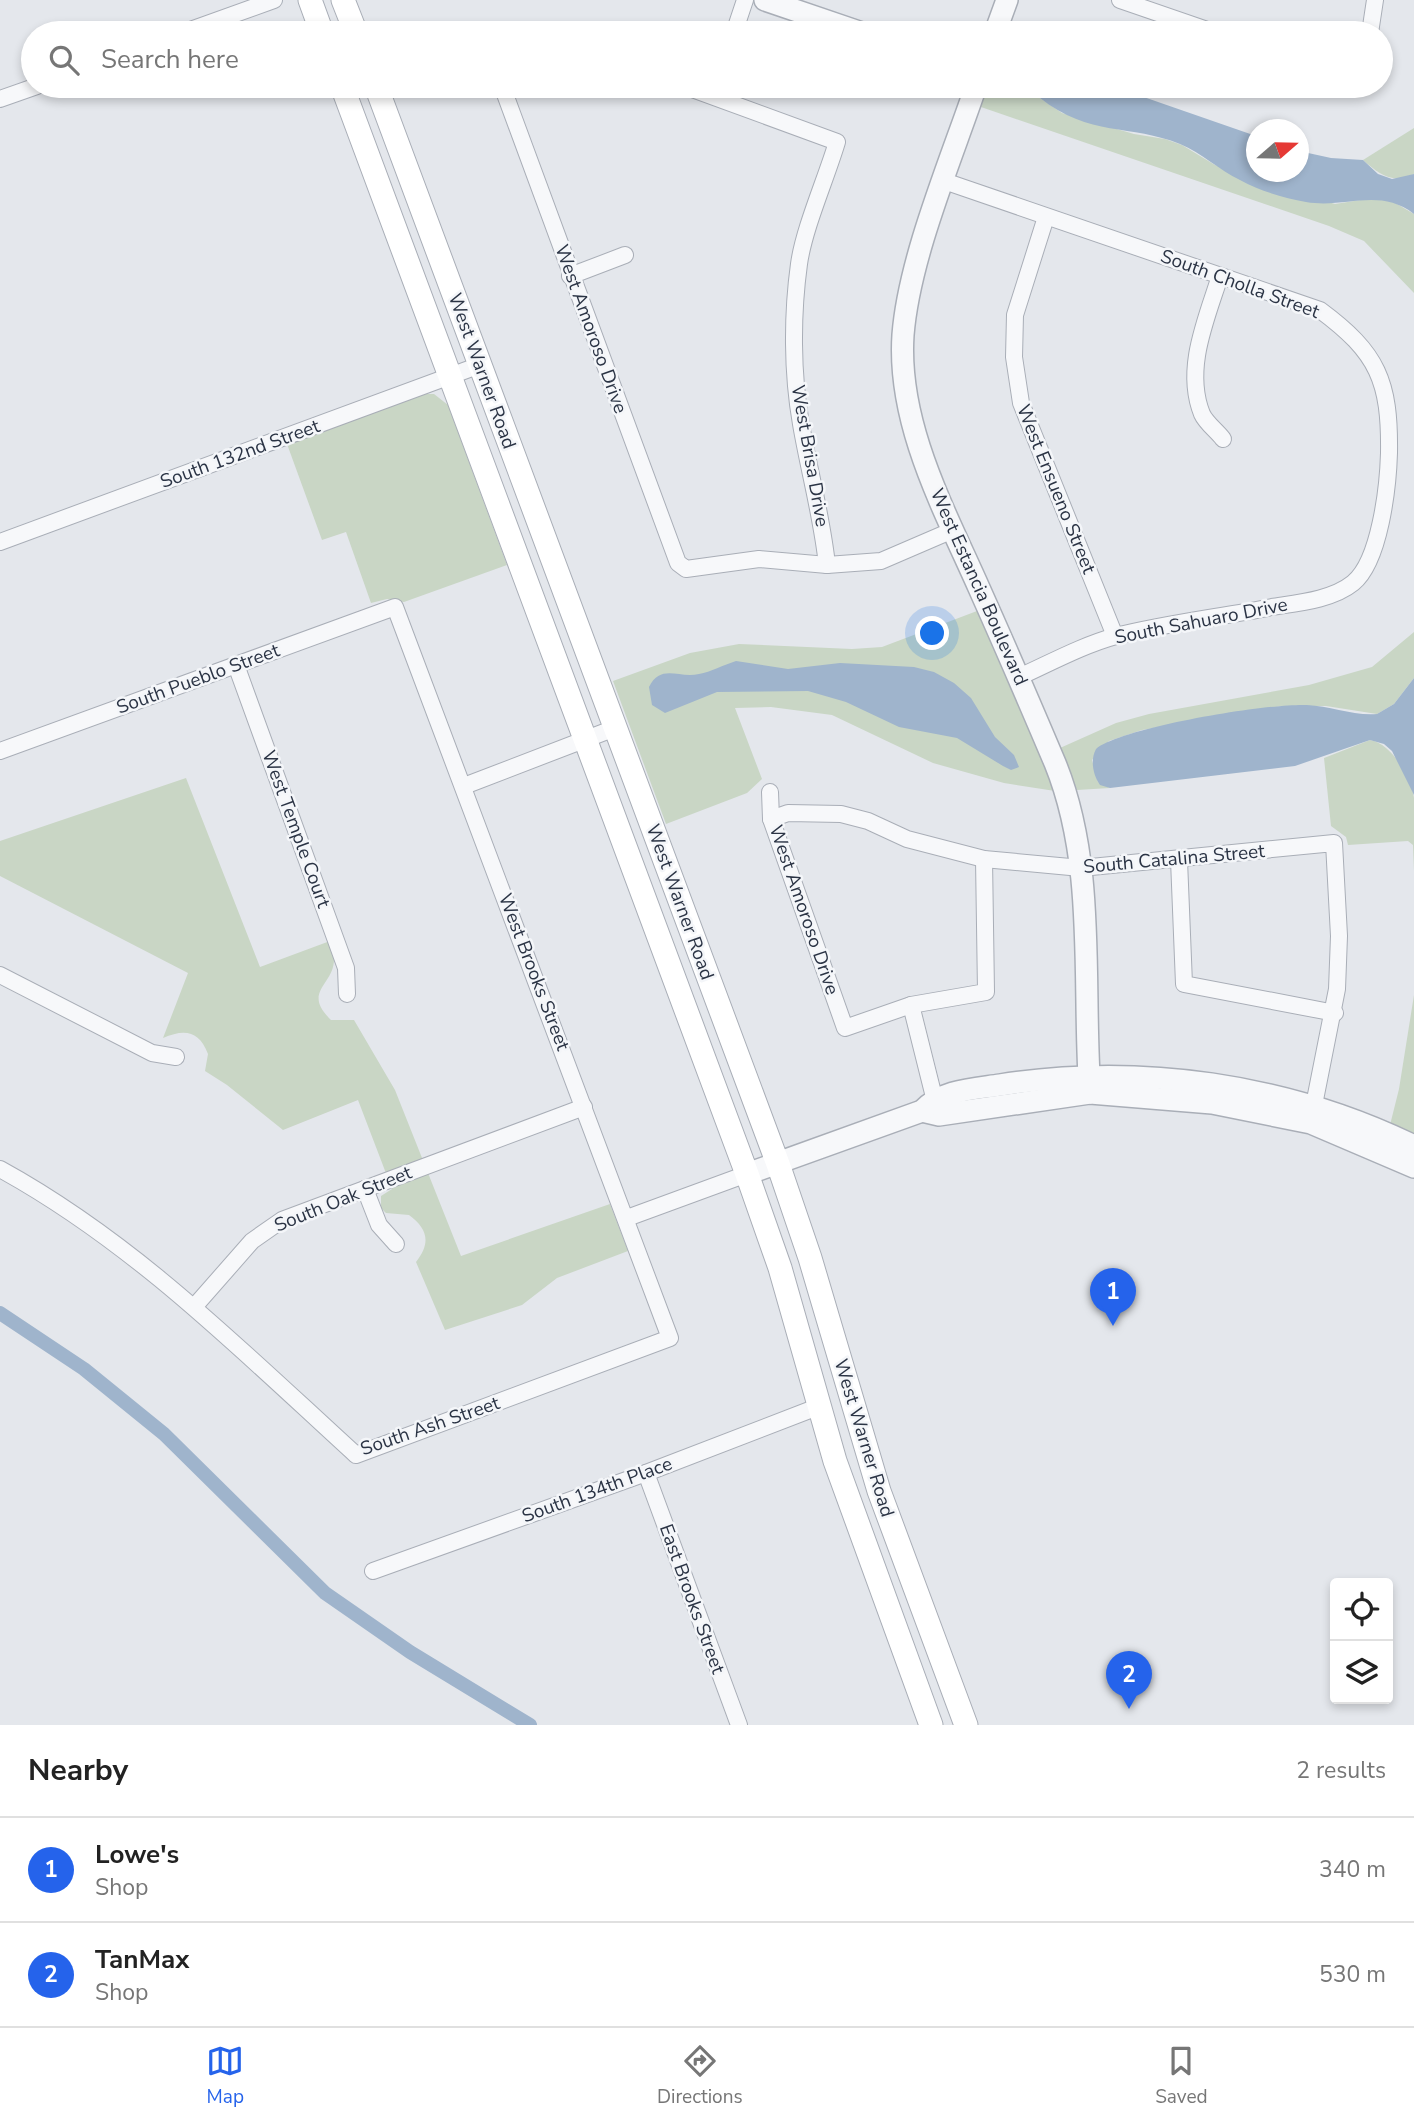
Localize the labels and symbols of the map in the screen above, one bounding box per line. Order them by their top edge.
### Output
north arrow [1246,119,1309,182]
street label: West Amoroso Drive [548,241,634,417]
street label: South Cholla Street [1157,243,1323,325]
street label: West Warner Road [442,290,522,452]
street label: West Brisa Drive [785,383,835,529]
street label: West Ensueno Street [1010,401,1102,578]
street label: South 132nd Street [157,413,324,495]
street label: West Estancia Boulevard [924,484,1034,690]
street label: South Sahuaro Drive [1112,591,1290,651]
your location [915,616,949,650]
street label: South Pueblo Street [113,637,283,721]
street label: West Temple Court [255,747,337,912]
street label: West Warner Road [640,821,720,983]
street label: West Amoroso Drive [763,822,845,998]
street label: South Catalina Street [1082,838,1266,880]
street label: West Brooks Street [492,890,576,1055]
street label: South Oak Street [270,1159,416,1238]
pin: 1 [1090,1268,1136,1326]
street label: West Warner Road [828,1356,900,1520]
street label: South Ash Street [357,1390,503,1462]
street label: South 134th Place [518,1451,676,1529]
street label: East Brooks Street [653,1521,731,1678]
pin: 2 [1106,1651,1152,1709]

